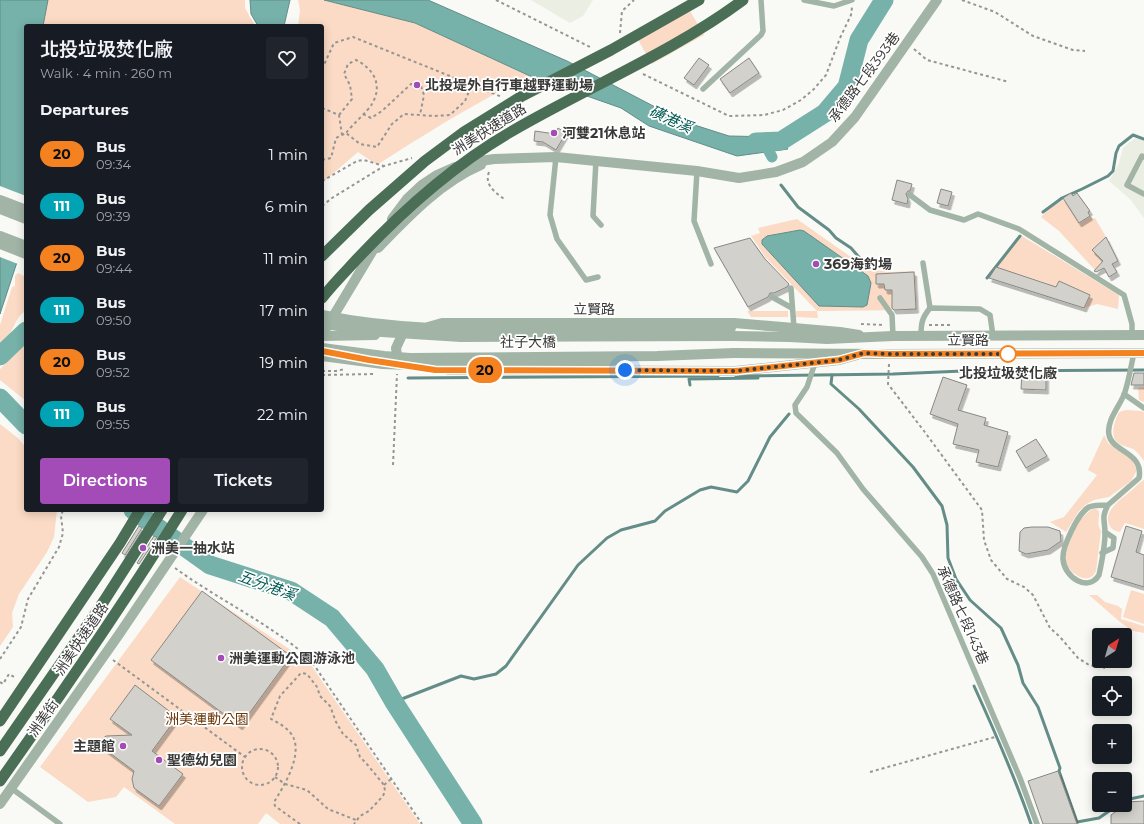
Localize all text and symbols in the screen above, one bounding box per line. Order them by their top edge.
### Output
street label: 承德路七段393巷 [824,28,904,126]
button: heart [266,37,308,79]
text: 北投垃圾焚化廠 [40,38,173,61]
text: Walk · 4 min · 260 m [40,65,172,81]
place label: 北投堤外自行車越野運動場 [425,76,593,94]
marker: 北投堤外自行車越野運動場 [412,80,422,90]
street label: 洲美快速道路 [449,99,529,159]
text: Departures [40,100,129,119]
water label: 磺港溪 [647,101,697,138]
place label: 河雙21休息站 [562,124,646,142]
marker: 河雙21休息站 [549,128,559,138]
text: Bus [96,137,126,156]
text: 20 [53,145,71,163]
text: 1 min [269,145,308,164]
text: 09:34 [96,156,131,172]
text: Bus [96,189,126,208]
text: 111 [54,197,70,215]
text: 6 min [265,197,308,216]
text: 09:39 [96,208,131,224]
text: Bus [96,241,126,260]
text: 20 [53,249,71,267]
text: 11 min [263,249,308,268]
place label: 369海釣場 [823,255,892,273]
marker: 369海釣場 [811,259,821,269]
text: 09:44 [96,260,132,276]
text: Bus [96,293,126,312]
street label: 立賢路 [573,300,615,318]
text: 111 [54,301,70,319]
text: 17 min [260,301,308,320]
text: 09:50 [96,312,131,328]
street label: 立賢路 [947,331,989,349]
street label: 社子大橋 [500,333,556,351]
text: Bus [96,345,126,364]
marker: 北投垃圾焚化廠 [999,345,1017,363]
text: 20 [53,353,71,371]
text: 19 min [259,353,308,372]
line badge: 20 [467,357,503,383]
your location [615,360,635,380]
text: 20 [476,361,494,379]
text: 09:52 [96,364,130,380]
place label: 北投垃圾焚化廠 [959,364,1057,382]
text: Bus [96,397,126,416]
text: 111 [54,405,70,423]
text: 22 min [257,405,308,424]
text: 09:55 [96,416,130,432]
button: Directions [40,458,170,504]
button: Tickets [178,458,308,504]
place label: 洲美一抽水站 [151,539,235,557]
marker: 洲美一抽水站 [138,543,148,553]
street label: 承德路七段143巷 [933,563,993,667]
water label: 五分港溪 [236,566,300,605]
street label: 洲美快速道路 [50,599,112,679]
north arrow [1092,628,1132,668]
map controls [1092,628,1132,812]
place label: 洲美運動公園游泳池 [229,649,355,667]
marker: 洲美運動公園游泳池 [216,653,226,663]
button: locate [1092,676,1132,716]
street label: 洲美街 [24,696,62,740]
park label: 洲美運動公園 [165,710,249,728]
button: + [1092,724,1132,764]
place label: 主題館 [73,737,115,755]
marker: 主題館 [118,741,128,751]
place label: 聖德幼兒園 [167,751,237,769]
marker: 聖德幼兒園 [154,755,164,765]
button: − [1092,772,1132,812]

